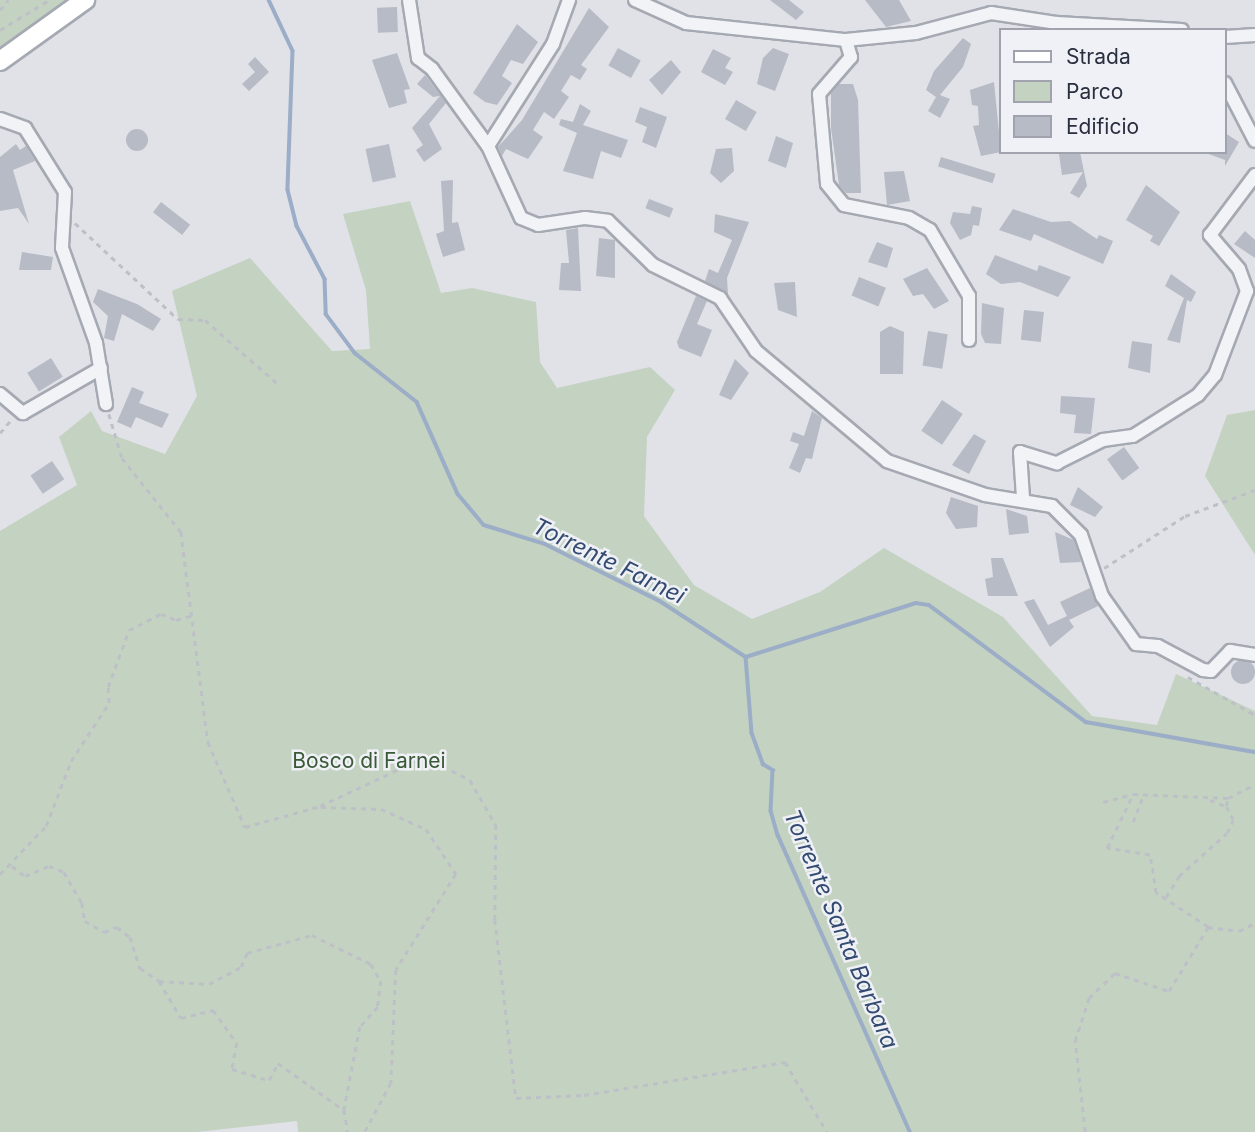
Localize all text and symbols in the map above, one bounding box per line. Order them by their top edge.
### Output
legend [1000,28,1227,154]
text: Strada [1066,44,1131,69]
text: Parco [1066,79,1123,104]
text: Edificio [1066,114,1139,139]
water label: Torrente Farnei [528,512,690,610]
park label: Bosco di Farnei [292,748,446,774]
water label: Torrente Santa Barbara [778,805,904,1053]

